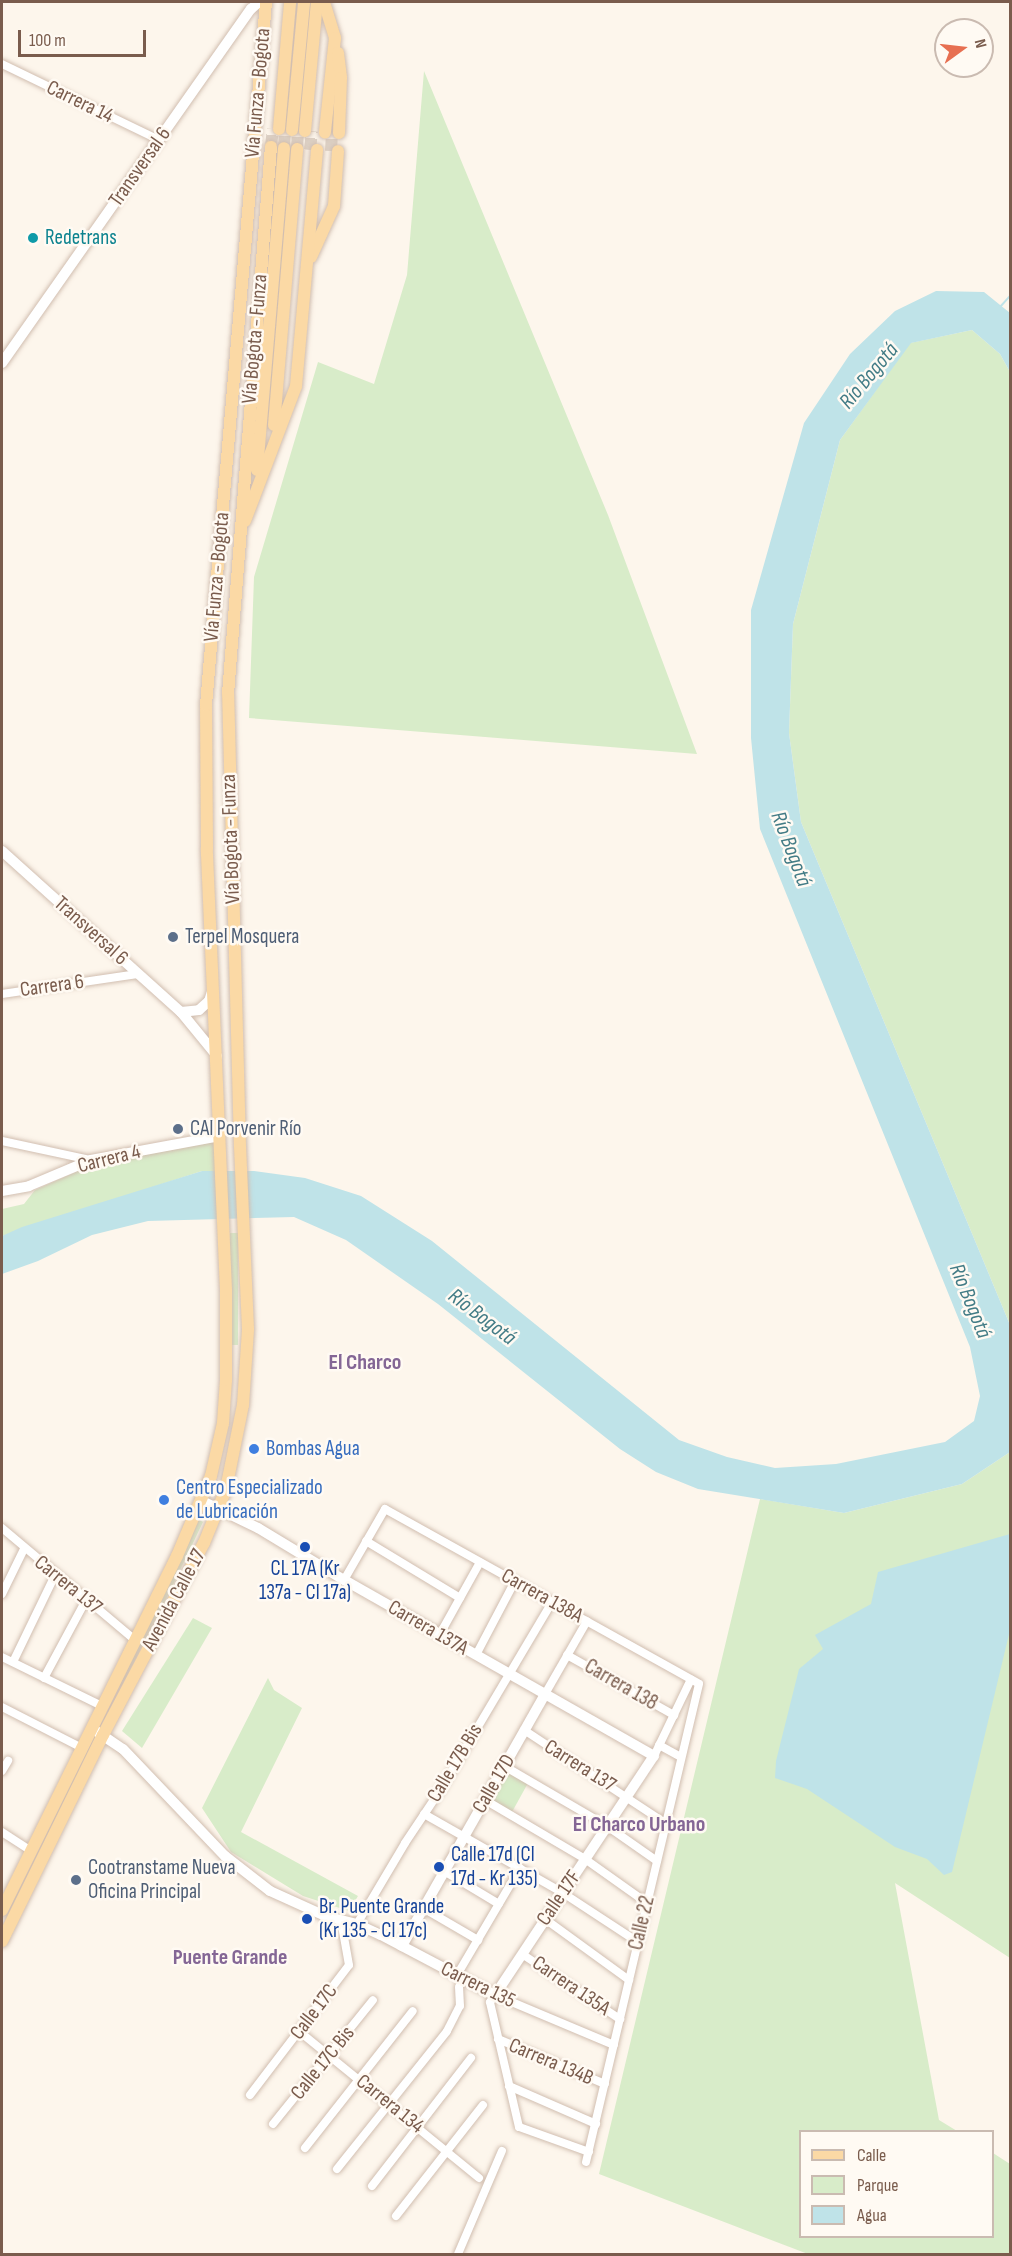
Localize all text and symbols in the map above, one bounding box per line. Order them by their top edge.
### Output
scale bar [21,18,148,56]
north arrow [934,18,994,78]
street label: Vía Funza - Bogota [240,27,276,159]
text: 100 m [29,30,66,51]
text: N [970,37,990,50]
street label: Carrera 14 [42,75,118,129]
street label: Transversal 6 [103,122,177,212]
place label: Redetrans [45,225,117,251]
marker: Redetrans [26,231,40,245]
street label: Vía Bogota - Funza [237,273,273,405]
water label: Río Bogotá [834,338,904,414]
street label: Vía Funza - Bogota [199,511,235,643]
street label: Vía Bogota - Funza [216,774,246,904]
water label: Río Bogotá [765,808,817,890]
street label: Transversal 6 [49,891,133,971]
place label: Terpel Mosquera [185,924,299,950]
marker: Terpel Mosquera [166,930,180,944]
street label: Carrera 6 [18,969,86,1003]
place label: CAI Porvenir Río [190,1116,302,1142]
marker: CAI Porvenir Río [171,1122,185,1136]
street label: Carrera 4 [75,1139,143,1179]
water label: Río Bogotá [943,1260,997,1342]
water label: Río Bogotá [443,1283,521,1351]
district label: El Charco [329,1350,401,1376]
place label: Bombas Agua [266,1436,360,1462]
marker: Bombas Agua [247,1442,261,1456]
place label: Centro Especializado de Lubricación [176,1475,323,1525]
marker: Centro Especializado de Lubricación [157,1493,171,1507]
marker: CL 17A (Kr 137a - Cl 17a) [298,1540,312,1554]
street label: Avenida Calle 17 [137,1545,211,1655]
street label: Carrera 137 [29,1550,107,1620]
place label: CL 17A (Kr 137a - Cl 17a) [259,1556,351,1606]
street label: Carrera 138A [497,1563,587,1629]
street label: Carrera 137A [383,1595,473,1661]
street label: Carrera 138 [580,1654,662,1716]
street label: Calle 17B Bis [422,1719,488,1807]
street label: Carrera 137 [540,1734,620,1798]
street label: Calle 17D [467,1750,521,1818]
district label: El Charco Urbano [573,1812,705,1838]
place label: Calle 17d (Cl 17d - Kr 135) [451,1842,537,1892]
place label: Cootranstame Nueva Oficina Principal [88,1855,235,1905]
marker: Calle 17d (Cl 17d - Kr 135) [432,1860,446,1874]
street label: Calle 17F [531,1865,587,1931]
marker: Cootranstame Nueva Oficina Principal [69,1873,83,1887]
street label: Calle 22 [624,1893,660,1953]
place label: Br. Puente Grande (Kr 135 - Cl 17c) [319,1894,444,1944]
marker: Br. Puente Grande (Kr 135 - Cl 17c) [300,1912,314,1926]
district label: Puente Grande [173,1945,287,1971]
street label: Carrera 135A [527,1951,615,2021]
street label: Carrera 135 [437,1956,519,2014]
street label: Calle 17C [285,1979,343,2045]
street label: Calle 17C Bis [286,2021,360,2105]
street label: Carrera 134B [505,2033,597,2091]
street label: Carrera 134 [351,2069,429,2139]
legend [799,2130,994,2238]
text: Calle [857,2145,886,2166]
text: Parque [857,2175,898,2196]
text: Agua [857,2205,887,2226]

